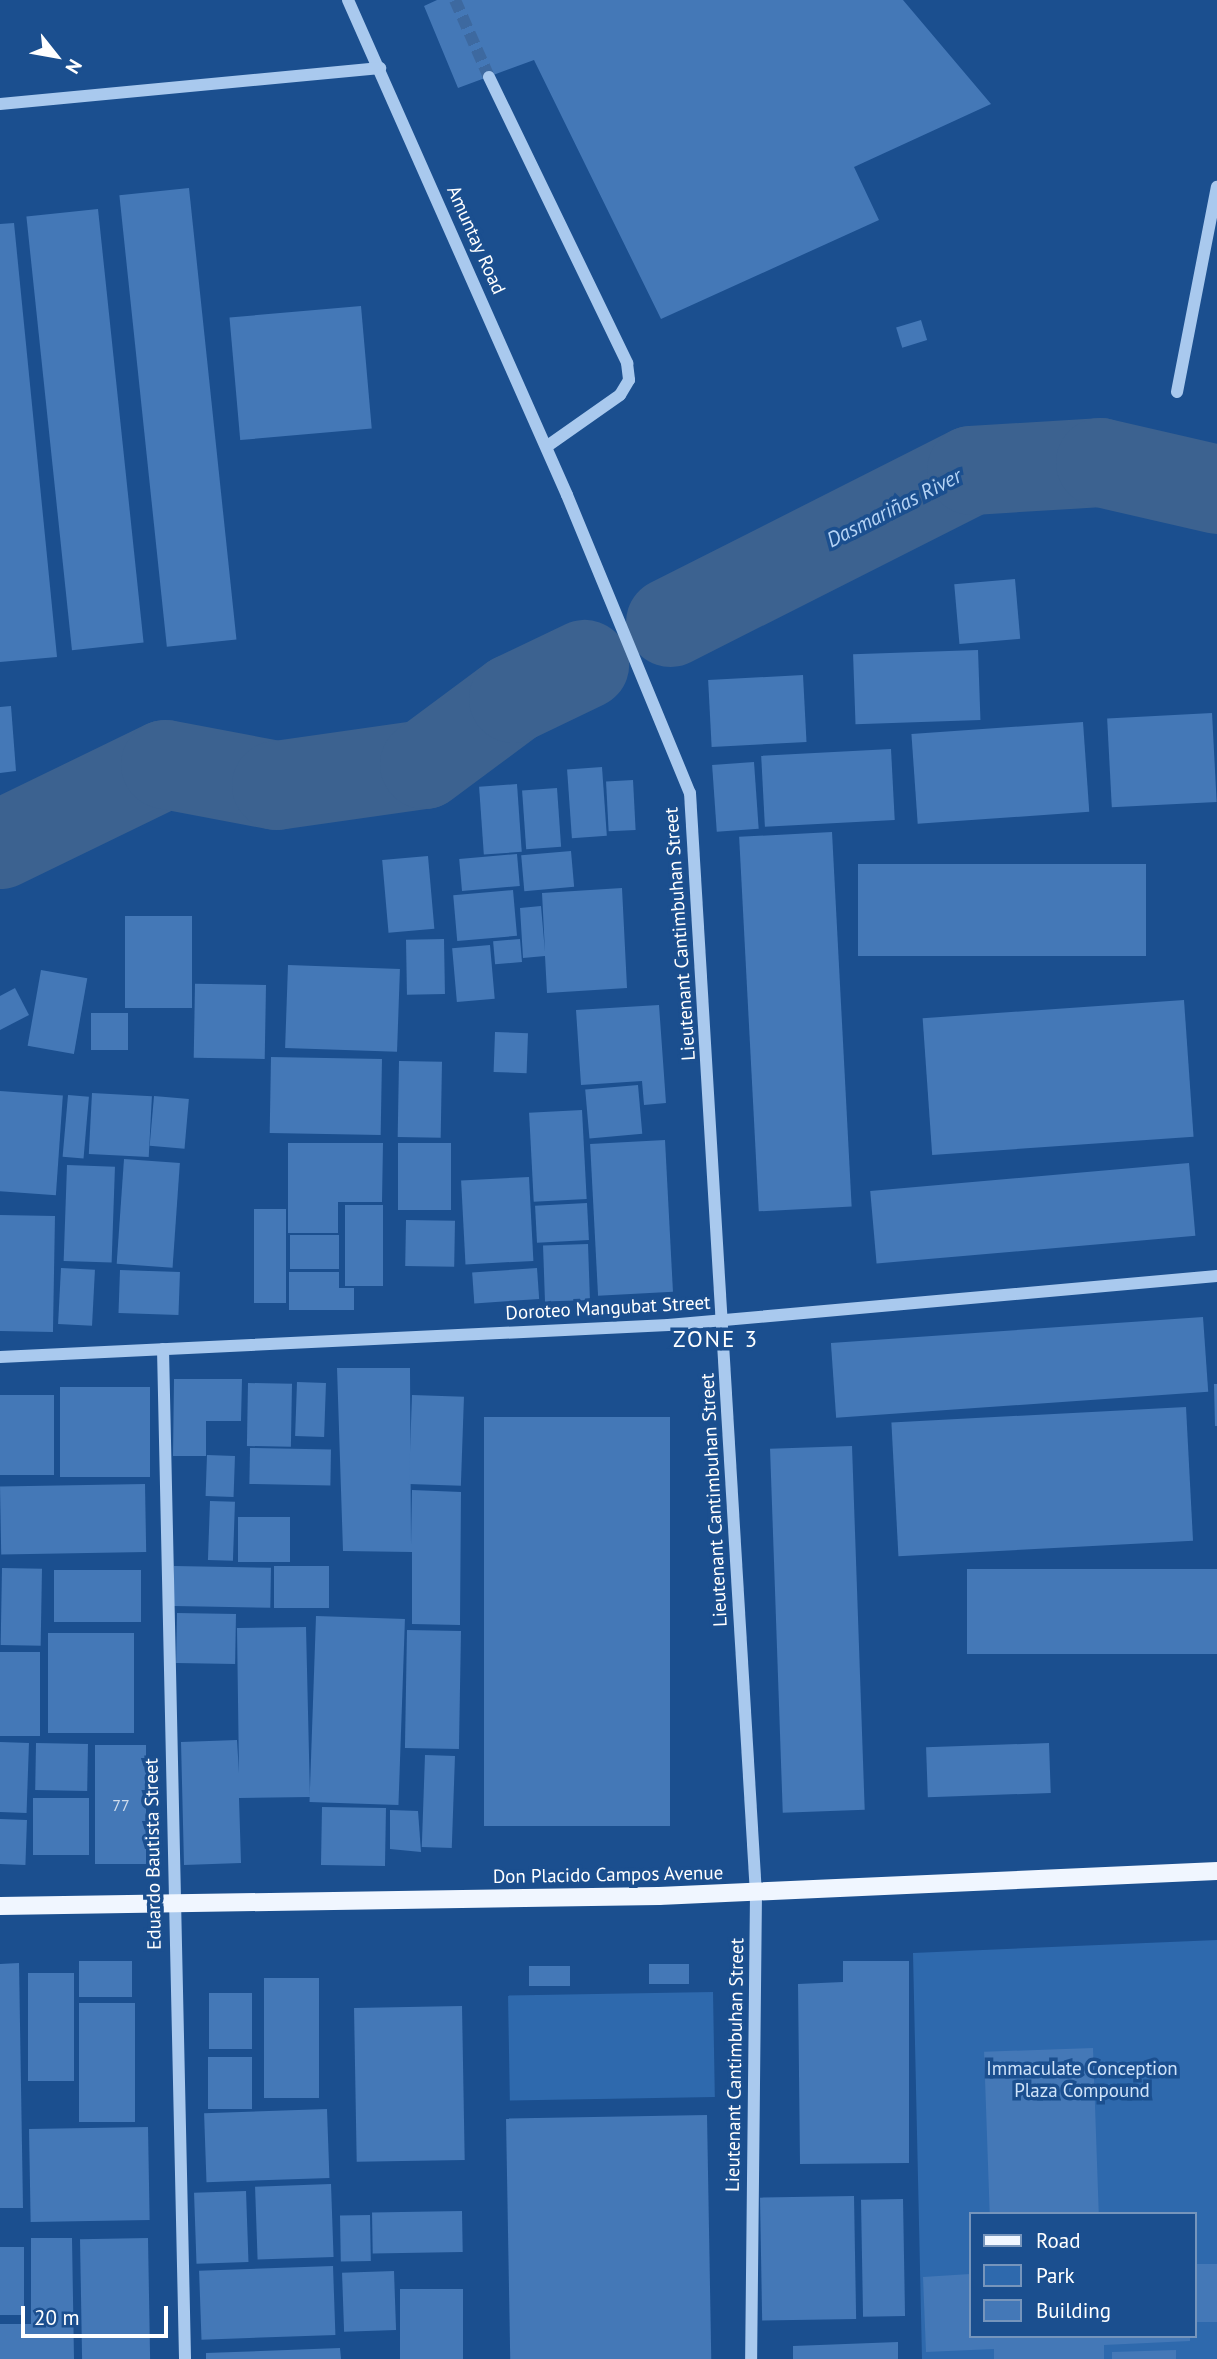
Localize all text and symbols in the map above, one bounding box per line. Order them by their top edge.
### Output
north arrow [21,21,91,91]
text: N [61,55,88,78]
street label: Amuntay Road [442,182,510,298]
water label: Dasmariñas River [822,463,966,553]
street label: Lieutenant Cantimbuhan Street [660,806,700,1062]
street label: Doroteo Mangubat Street [505,1291,711,1325]
district label: ZONE 3 [674,1325,758,1353]
street label: Lieutenant Cantimbuhan Street [696,1373,732,1627]
street label: Eduardo Bautista Street [140,1758,166,1950]
house number: 77 [112,1795,130,1815]
street label: Don Placido Campos Avenue [492,1862,724,1888]
street label: Lieutenant Cantimbuhan Street [721,1938,749,2192]
park label: Immaculate Conception Plaza Compound [986,2058,1178,2102]
legend [968,2212,1196,2338]
text: Road [1036,2227,1080,2254]
text: Park [1036,2262,1075,2289]
scale bar [24,2292,172,2336]
text: Building [1036,2297,1111,2324]
text: 20 m [34,2304,80,2331]

